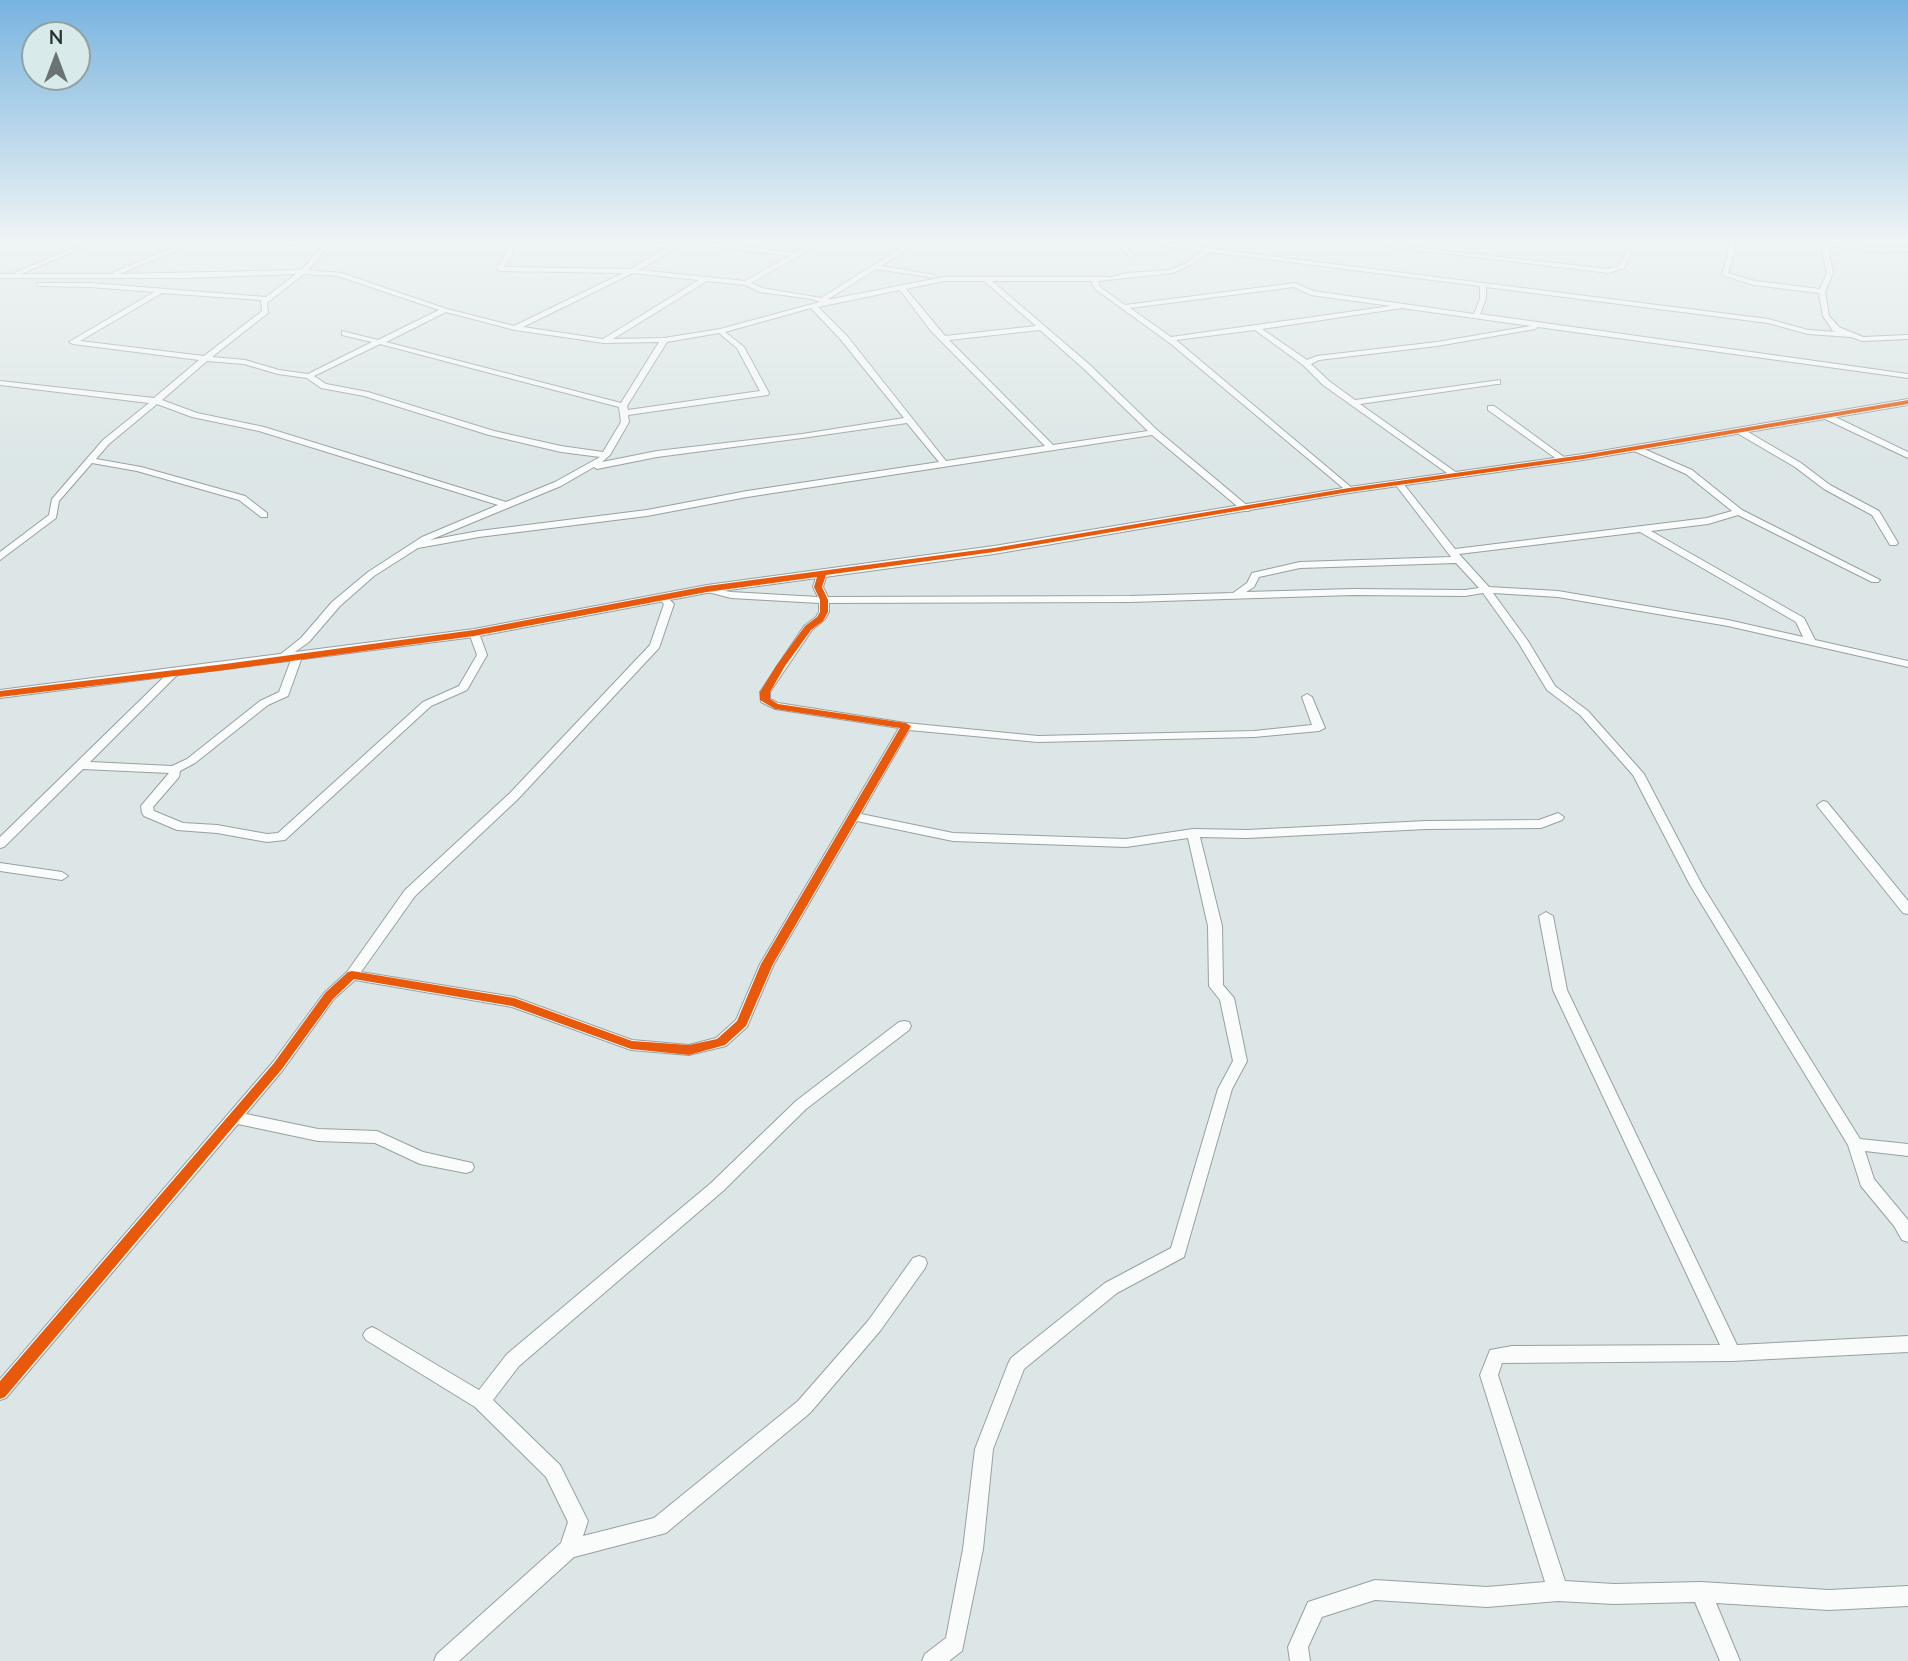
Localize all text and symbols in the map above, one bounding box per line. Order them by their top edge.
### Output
north arrow [21,21,91,91]
text: N [49,25,63,48]

